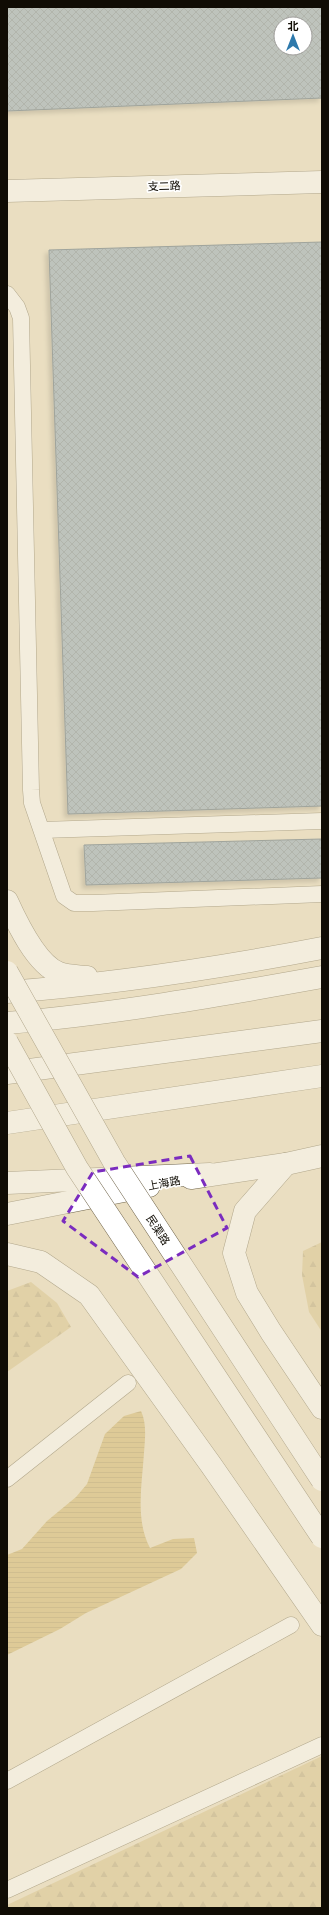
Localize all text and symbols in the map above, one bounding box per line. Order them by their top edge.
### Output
north arrow [273,16,313,56]
text: 北 [288,20,299,32]
street label: 支二路 [147,179,181,193]
street label: 上海路 [147,1174,181,1192]
street label: 民渠路 [144,1213,172,1247]

